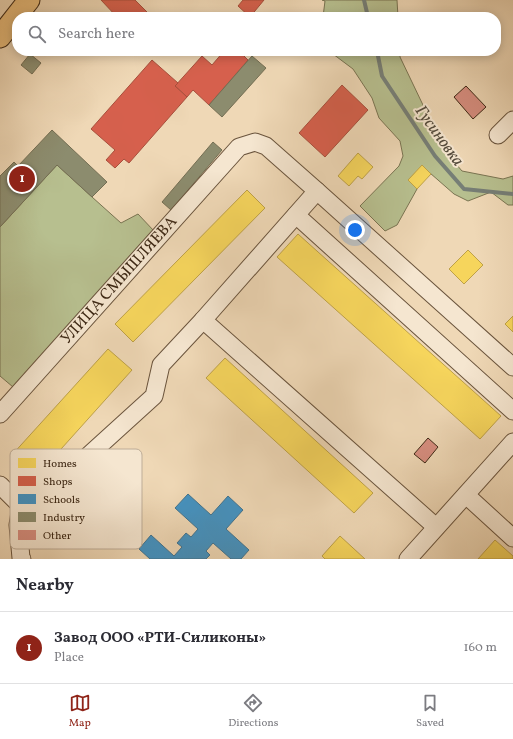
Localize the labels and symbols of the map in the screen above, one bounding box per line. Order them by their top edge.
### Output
water label: Гусиновка [409,101,469,171]
pin: 1 [9,164,35,194]
street label: УЛИЦА СМЫШЛЯЕВА [56,212,183,350]
your location [345,220,365,240]
legend [10,449,142,549]
text: Homes [43,457,77,472]
text: Shops [43,475,73,490]
text: Schools [43,493,80,508]
text: Industry [43,511,85,526]
text: Other [43,529,72,544]

